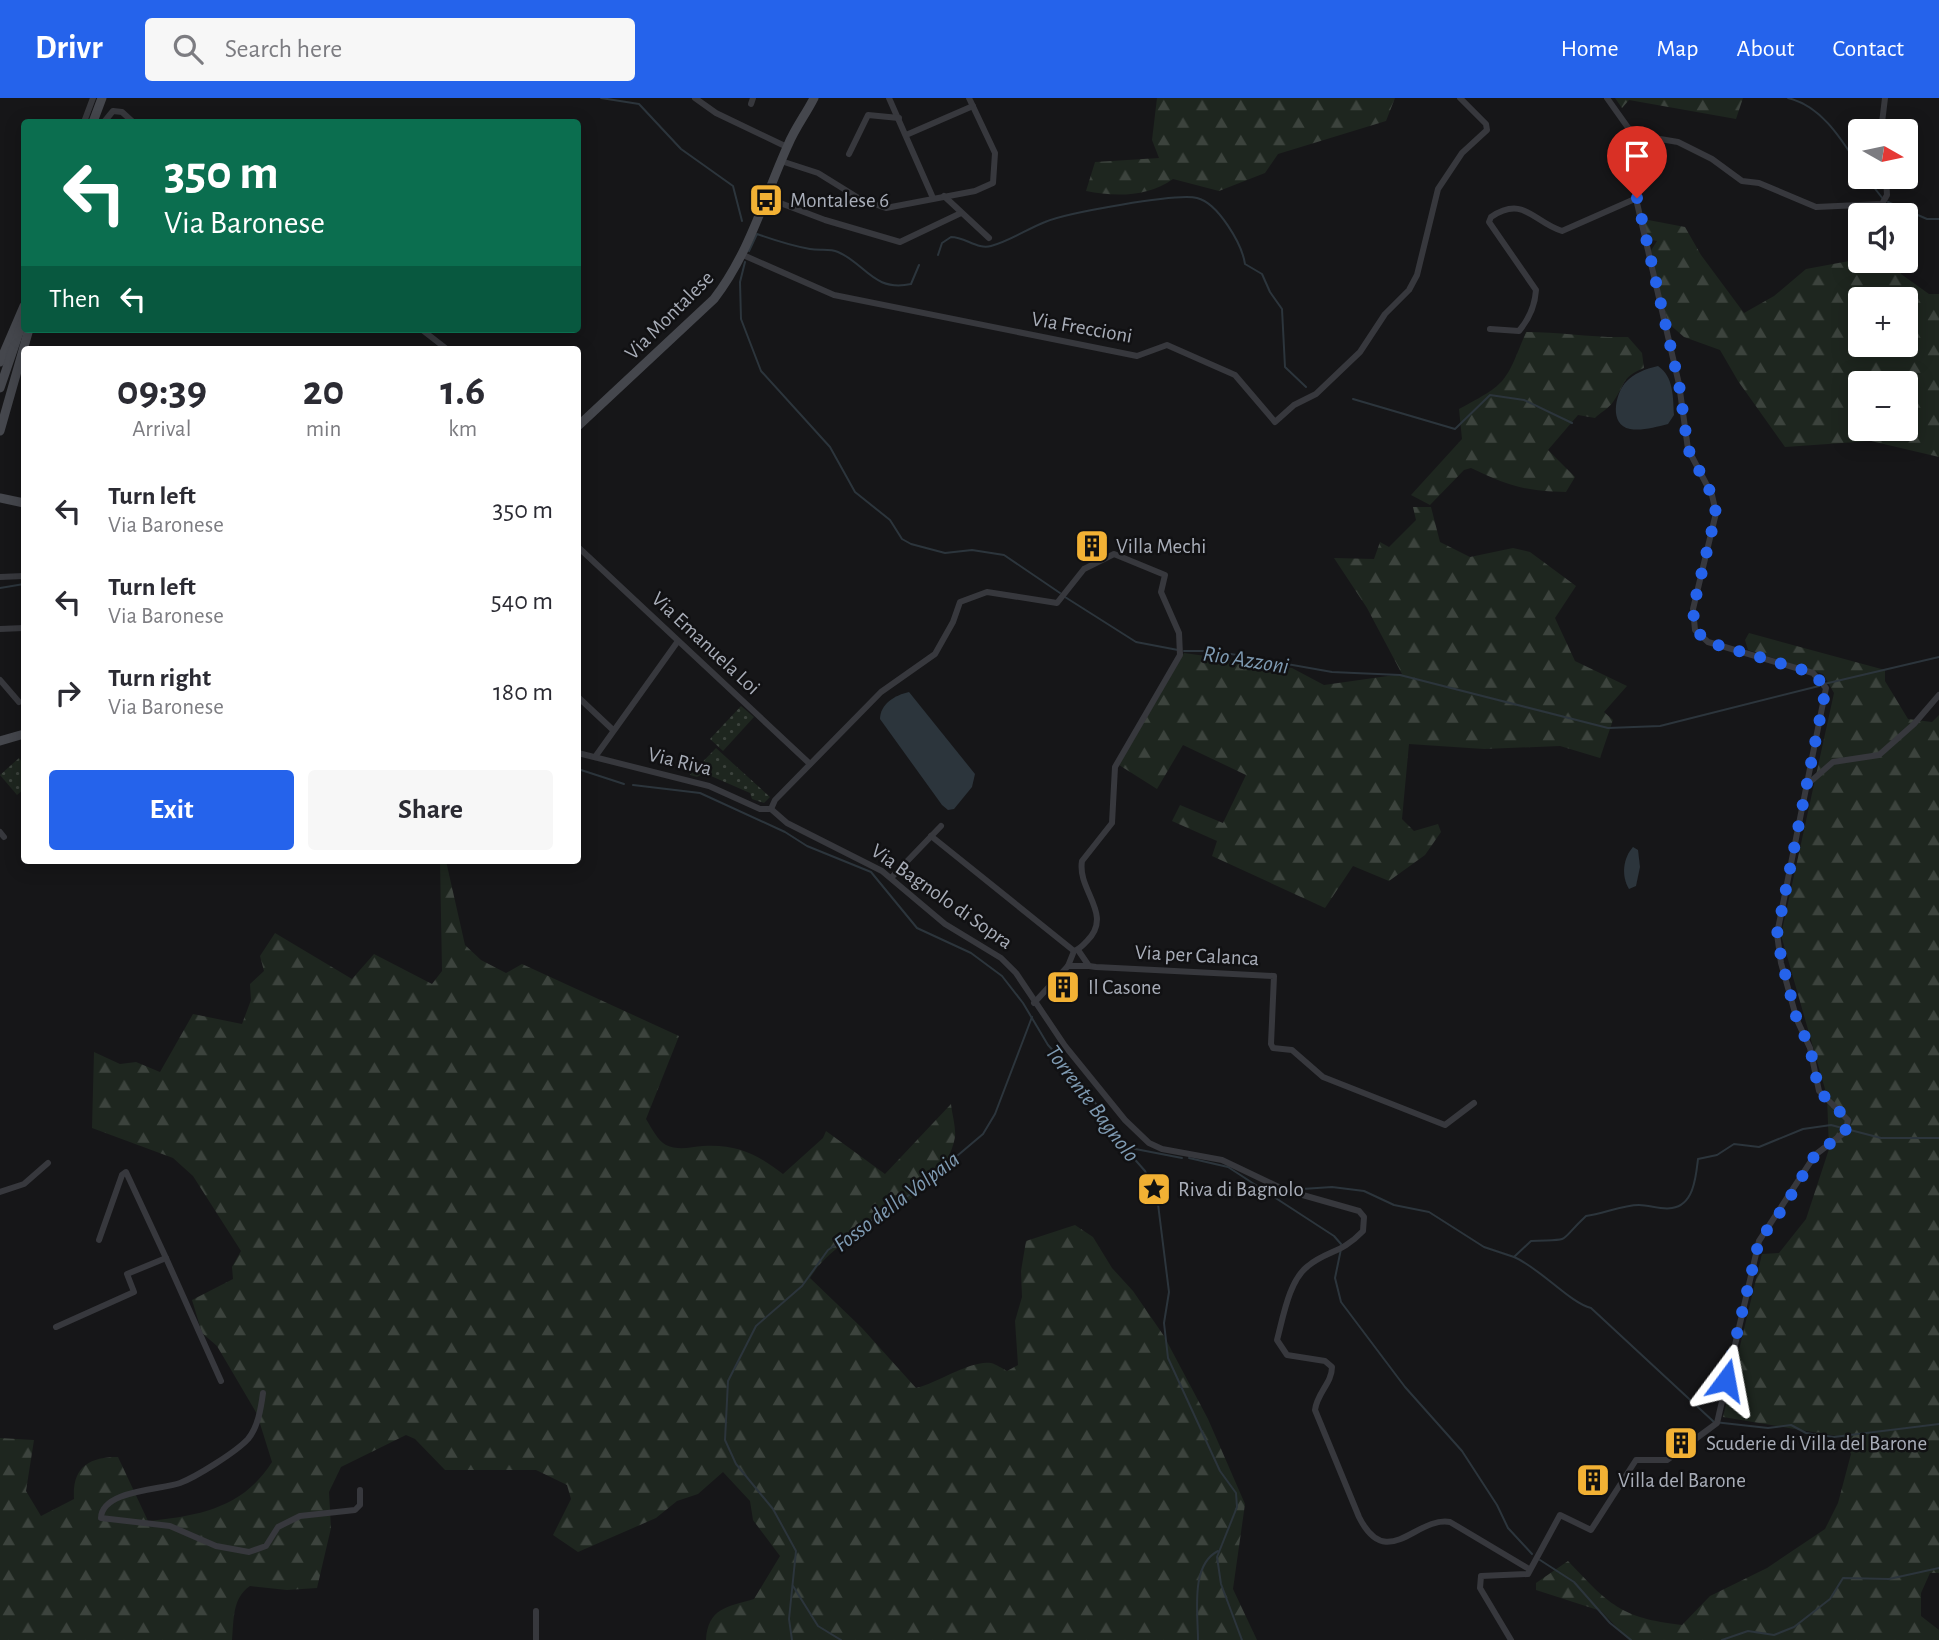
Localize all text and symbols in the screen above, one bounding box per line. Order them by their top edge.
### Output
search box [145,18,635,81]
icon: search [169,30,207,68]
text: Drivr [35,32,103,65]
text: Search here [225,36,342,62]
text: Home [1561,37,1619,61]
text: Map [1657,37,1699,61]
text: About [1737,37,1794,61]
text: Contact [1832,37,1904,61]
north arrow [1848,119,1918,189]
map controls [1848,119,1918,441]
pin [1607,126,1667,198]
icon: arrive [1618,137,1656,175]
icon: left [49,147,140,238]
text: 350 m [164,149,279,198]
bus stop icon: Montalese 6 [747,181,785,219]
place label: Montalese 6 [790,190,889,211]
button: sound [1848,203,1918,273]
text: Via Baronese [164,207,325,239]
street label: Via Montalese [621,267,718,364]
icon: left [114,280,152,318]
text: Then [49,286,100,312]
button: + [1848,287,1918,357]
street label: Via Freccioni [1030,308,1134,347]
text: 09:39 [117,370,207,412]
text: 20 [303,370,344,412]
text: 1.6 [440,370,485,412]
button: − [1848,371,1918,441]
text: Arrival [132,418,191,441]
text: min [306,418,341,441]
text: km [448,418,477,441]
text: Turn left [108,483,196,509]
icon: left [49,492,87,530]
text: 350 m [493,497,553,523]
text: Via Baronese [108,514,224,537]
building icon: Villa Mechi [1073,527,1111,565]
place label: Villa Mechi [1116,536,1206,557]
text: Turn left [108,574,196,600]
icon: left [49,583,87,621]
text: 540 m [491,588,553,614]
street label: Via Emanuela Loi [647,588,764,699]
text: Via Baronese [108,605,224,628]
water label: Rio Azzoni [1201,642,1290,679]
text: Turn right [108,665,211,691]
icon: right [49,674,87,712]
text: 180 m [493,679,553,705]
text: Via Baronese [108,696,224,719]
street label: Via Riva [646,743,714,780]
button: Exit [49,770,294,850]
button: Share [308,770,553,850]
street label: Via Bagnolo di Sopra [867,840,1017,953]
street label: Via per Calanca [1134,942,1260,969]
building icon: Il Casone [1044,968,1082,1006]
place label: Il Casone [1088,977,1161,998]
water label: Torrente Bagnolo [1041,1041,1143,1167]
water label: Fosso della Volpaia [830,1148,964,1257]
place icon: Riva di Bagnolo [1135,1170,1173,1208]
place label: Riva di Bagnolo [1178,1179,1304,1200]
position arrow [1689,1343,1763,1417]
building icon: Scuderie di Villa del Barone [1662,1424,1700,1462]
place label: Scuderie di Villa del Barone [1706,1433,1927,1454]
building icon: Villa del Barone [1574,1461,1612,1499]
place label: Villa del Barone [1618,1470,1746,1491]

